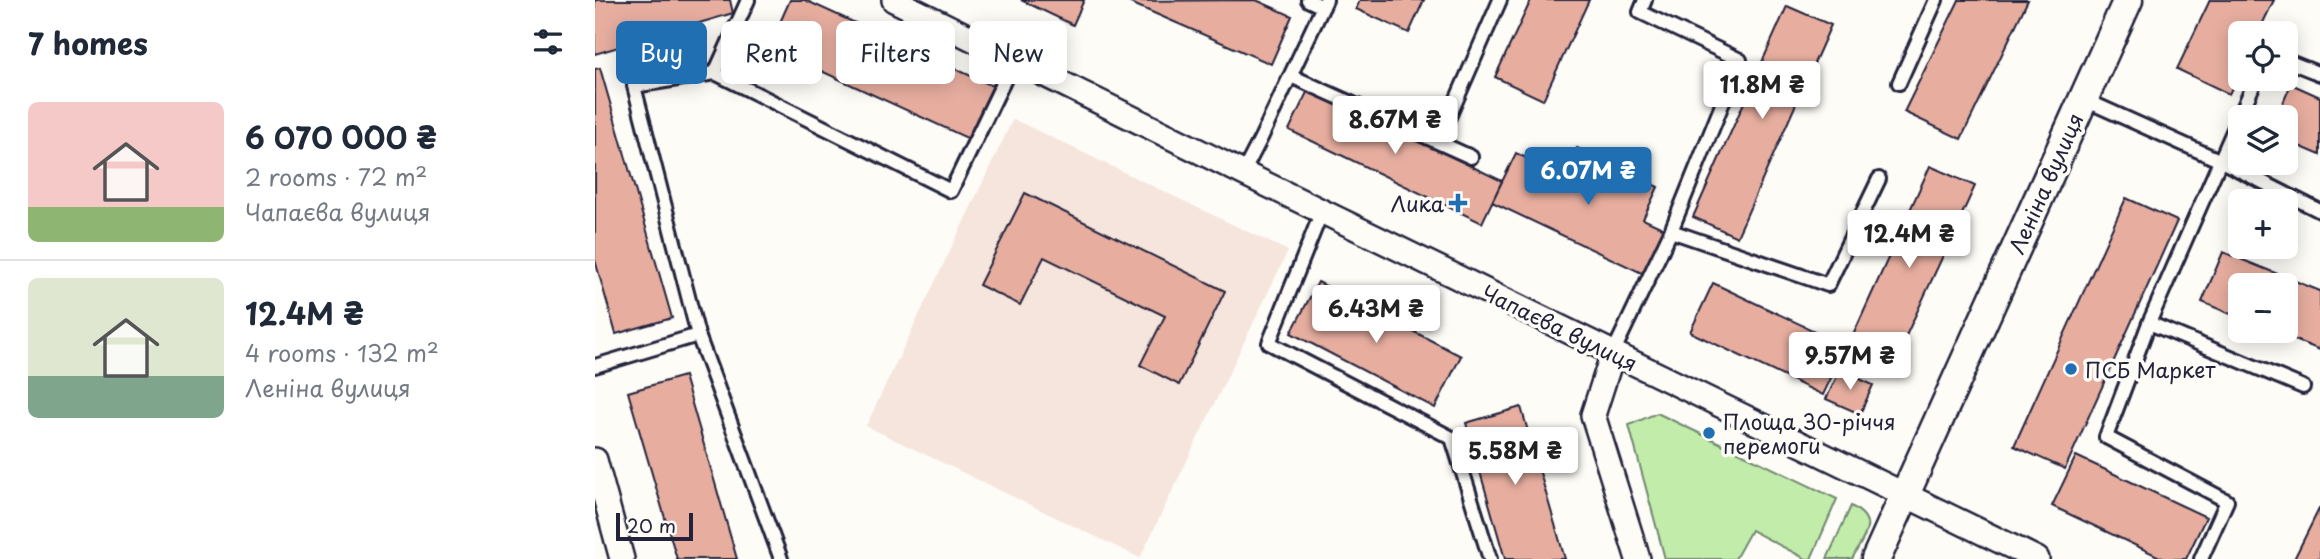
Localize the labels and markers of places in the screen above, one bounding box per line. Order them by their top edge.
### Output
pin: 11.8M ₴ [1697,61,1827,121]
pin: 8.67M ₴ [1330,96,1460,156]
pin: 6.07M ₴ [1523,148,1653,207]
place label: Лика [1391,187,1445,219]
marker: Лика [1450,195,1466,211]
pin: 12.4M ₴ [1844,210,1974,270]
pin: 6.43M ₴ [1311,286,1441,345]
pin: 9.57M ₴ [1785,332,1915,392]
place label: ПСБ Маркет [2085,353,2216,385]
marker: ПСБ Маркет [2063,361,2079,377]
place label: Площа 30-річчя перемоги [1723,405,1896,461]
marker: Площа 30-річчя перемоги [1701,425,1717,441]
pin: 5.58M ₴ [1450,428,1580,487]

